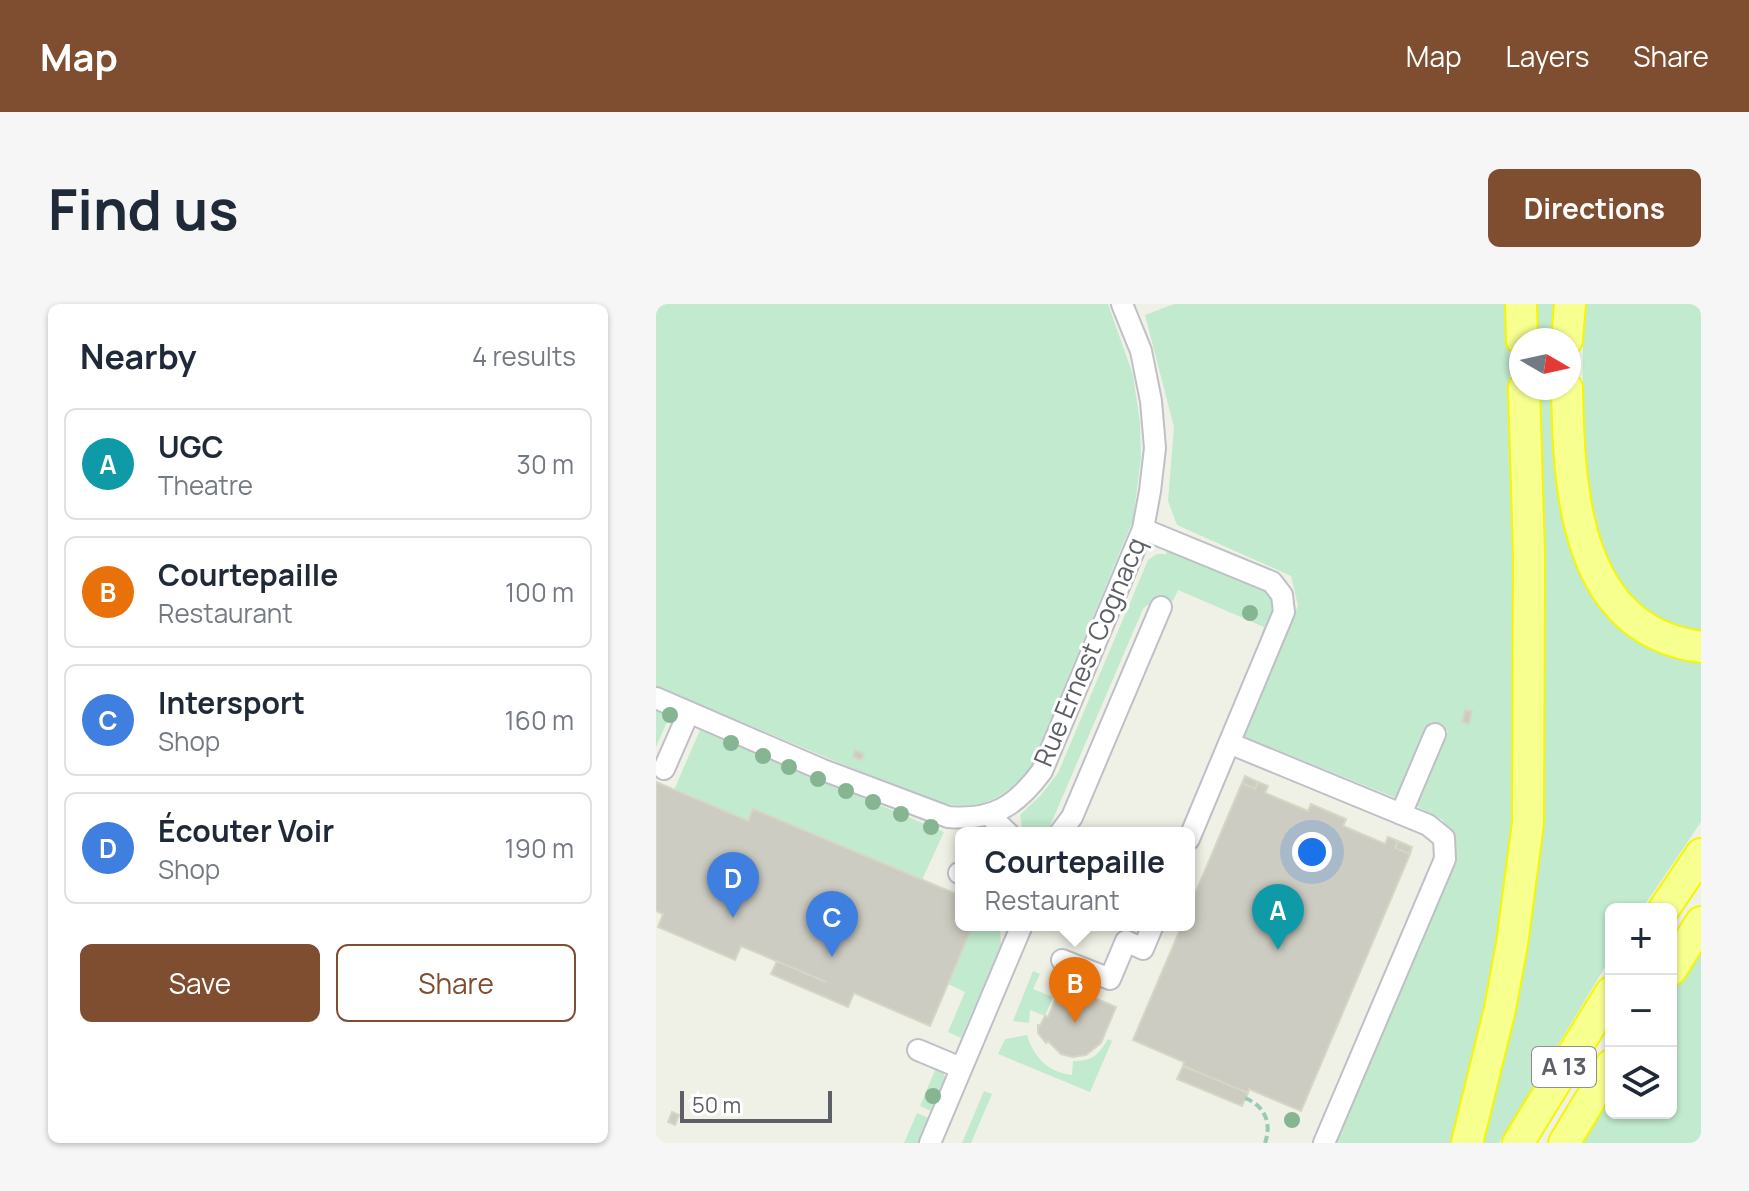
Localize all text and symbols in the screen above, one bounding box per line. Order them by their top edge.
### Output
text: Map [40,30,118,82]
text: Map [1406,37,1462,75]
text: Layers [1506,37,1589,75]
text: Share [1633,37,1709,75]
button: Directions [1488,169,1701,247]
text: Find us [48,170,239,247]
north arrow [1509,328,1581,400]
text: Nearby [80,333,196,379]
text: 4 results [472,338,576,374]
text: UGC [158,426,224,467]
text: A [99,446,117,482]
text: 30 m [517,446,574,482]
text: Theatre [158,467,253,503]
street label: Rue Ernest Cognacq [1025,532,1154,772]
text: Courtepaille [158,554,338,595]
text: B [100,574,116,610]
text: 100 m [505,574,574,610]
text: Restaurant [158,595,293,631]
text: Intersport [158,682,305,723]
text: C [98,702,118,738]
text: 160 m [505,702,574,738]
text: Shop [158,723,220,759]
text: Écouter Voir [158,810,334,851]
popup [955,827,1195,931]
text: D [99,830,117,866]
text: 190 m [505,830,574,866]
your location [1292,832,1332,872]
text: Courtepaille [985,841,1165,882]
text: Shop [158,851,220,887]
pin: D [707,852,759,918]
text: Restaurant [985,882,1120,918]
pin: A [1252,884,1304,950]
pin: C [806,891,858,957]
map controls [1605,903,1677,1119]
button: + [1605,903,1677,975]
button: Save [80,944,320,1022]
button: Share [336,944,576,1022]
pin: B [1049,957,1101,1023]
button: − [1605,975,1677,1047]
road number: A 13 [1532,1047,1596,1087]
button: layers [1605,1047,1677,1119]
scale bar [680,1087,832,1123]
text: 50 m [692,1090,741,1120]

